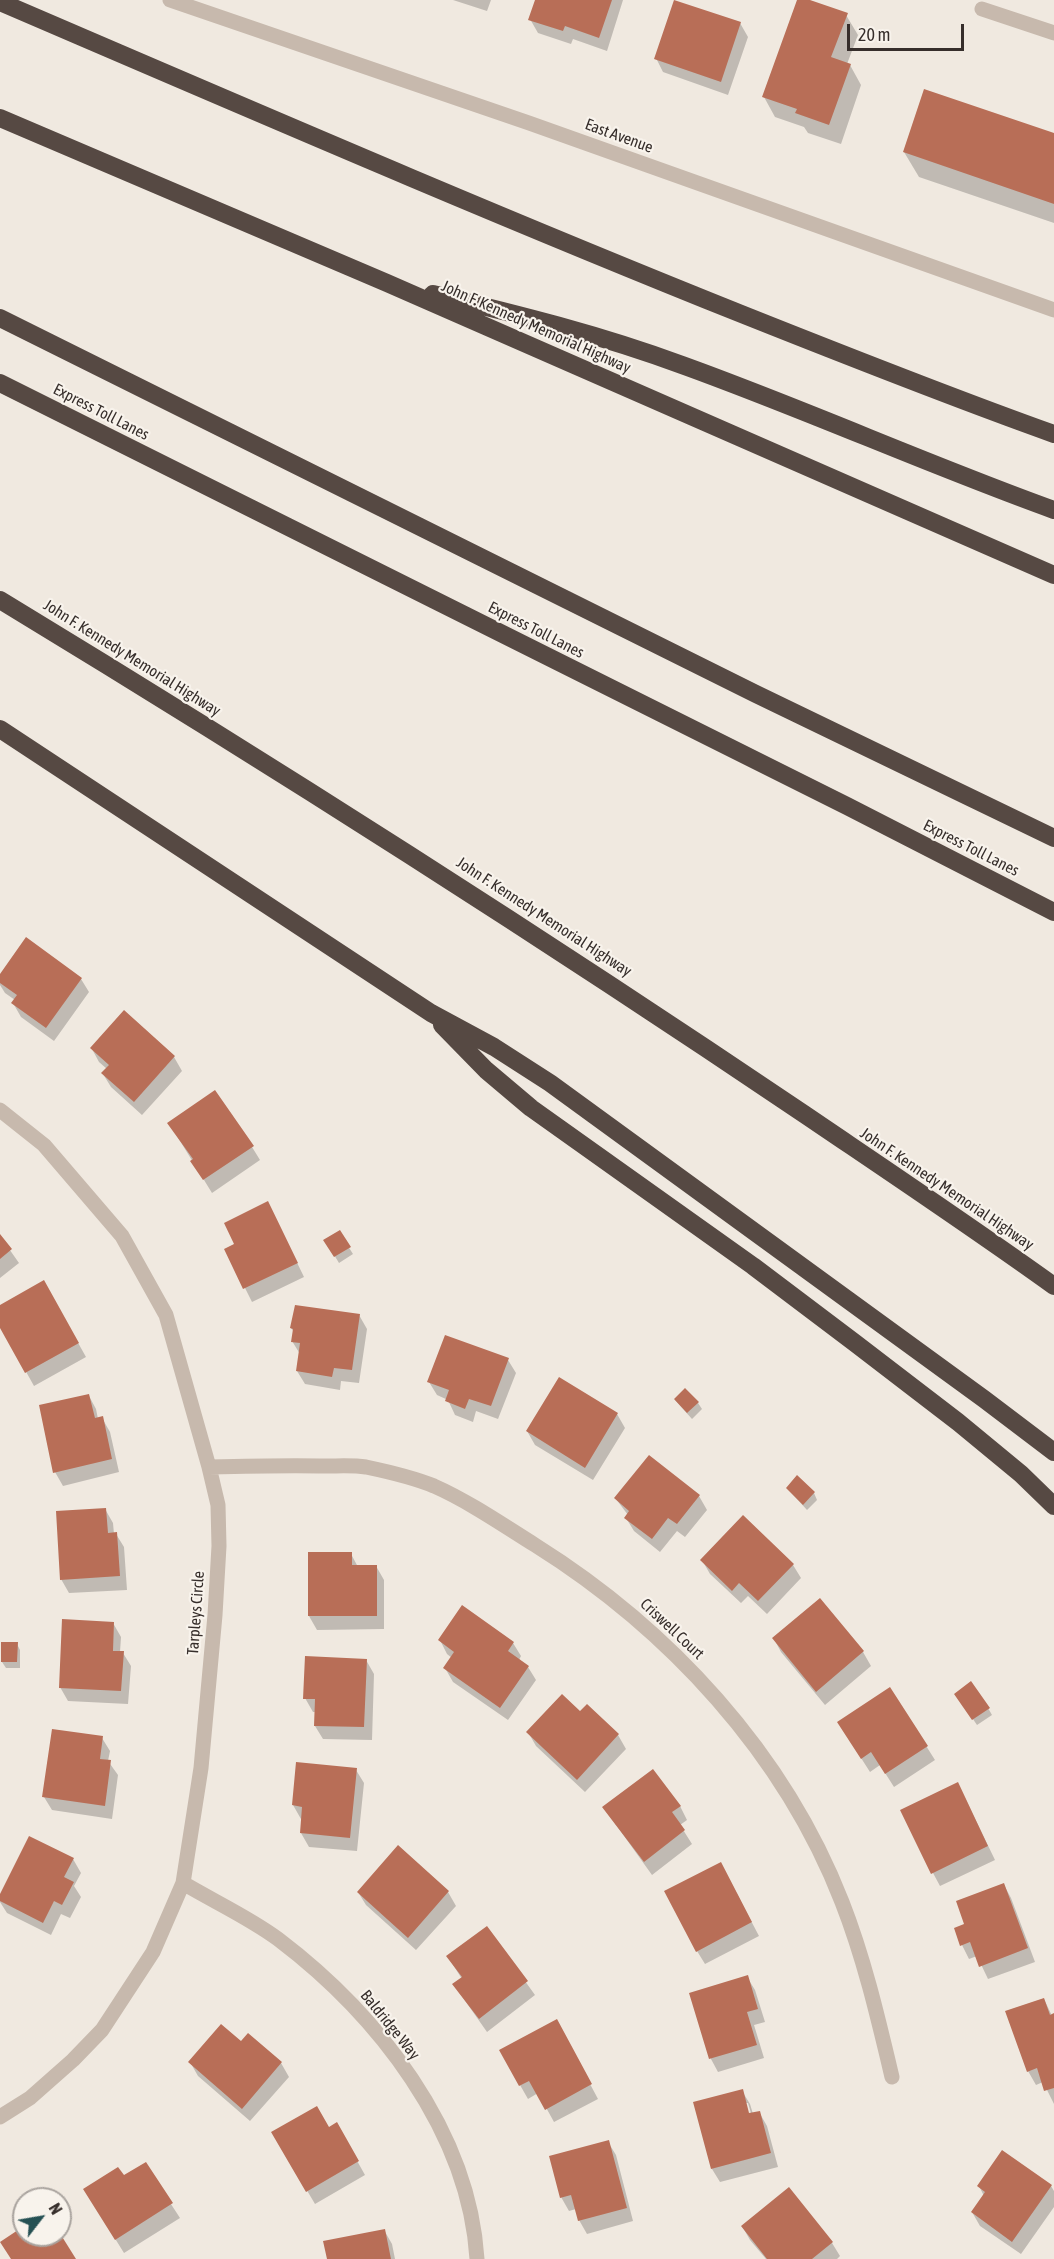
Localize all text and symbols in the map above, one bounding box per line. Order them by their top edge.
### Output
scale bar [850,12,967,50]
text: 20 m [858,24,890,45]
street label: East Avenue [582,115,656,157]
street label: John F. Kennedy Memorial Highway [438,276,634,378]
street label: Express Toll Lanes [50,380,152,444]
street label: John F. Kennedy Memorial Highway [40,595,224,721]
street label: Express Toll Lanes [485,598,587,662]
street label: Express Toll Lanes [920,816,1022,880]
street label: John F. Kennedy Memorial Highway [453,853,635,981]
street label: John F. Kennedy Memorial Highway [857,1124,1037,1254]
street label: Tarpleys Circle [183,1570,209,1656]
street label: Criswell Court [636,1595,708,1663]
street label: Baldridge Way [356,1986,424,2064]
north arrow [12,2187,72,2247]
text: N [46,2200,66,2217]

